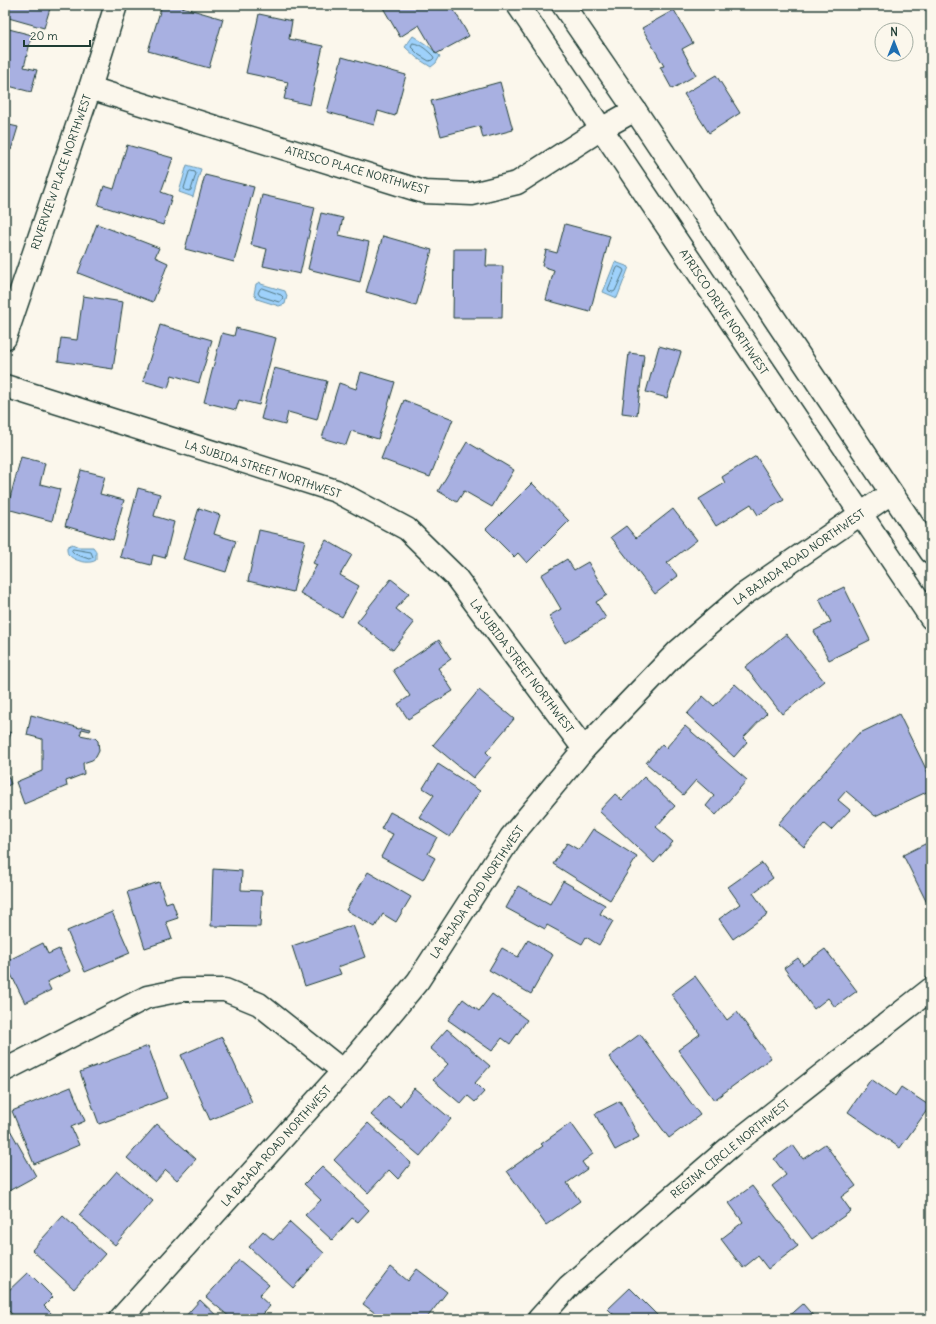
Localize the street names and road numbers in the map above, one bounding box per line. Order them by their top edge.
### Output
street label: RIVERVIEW PLACE NORTHWEST [28,92,94,252]
street label: ATRISCO PLACE NORTHWEST [283,143,431,197]
street label: ATRISCO DRIVE NORTHWEST [677,246,772,378]
street label: LA SUBIDA STREET NORTHWEST [183,437,343,501]
street label: LA BAJADA ROAD NORTHWEST [730,506,868,608]
street label: LA SUBIDA STREET NORTHWEST [467,596,577,736]
street label: LA BAJADA ROAD NORTHWEST [427,823,527,961]
street label: LA BAJADA ROAD NORTHWEST [218,1083,334,1209]
street label: REGINA CIRCLE NORTHWEST [668,1096,793,1201]

